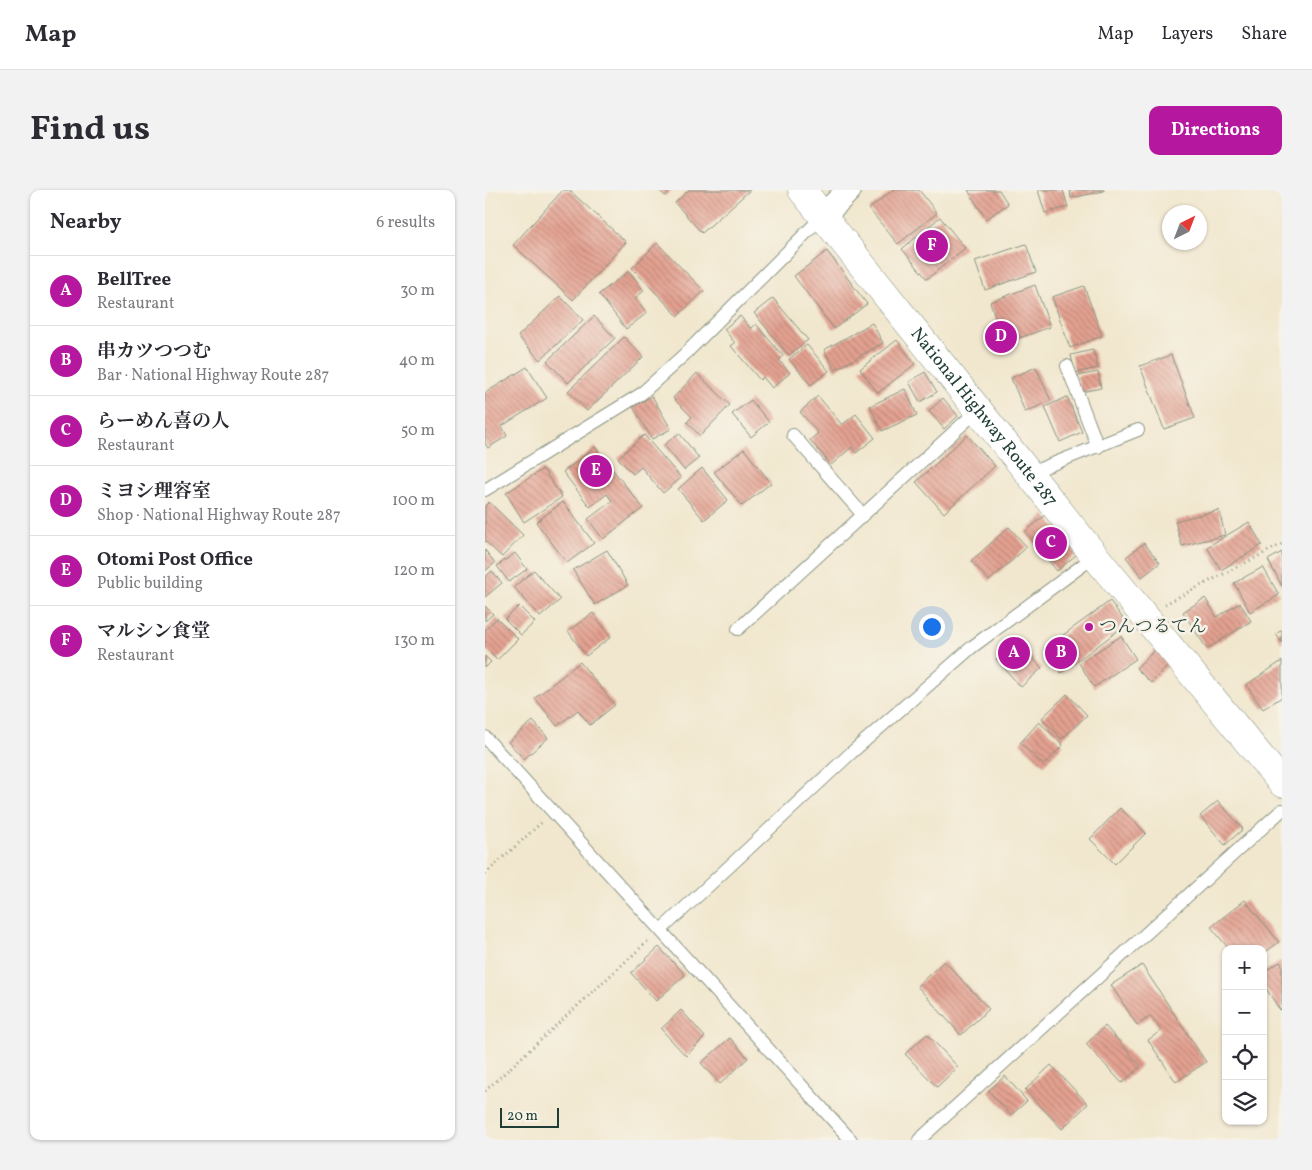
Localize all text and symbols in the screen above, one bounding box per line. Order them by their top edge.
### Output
text: Map [25,18,76,52]
text: Map [1097,22,1133,47]
text: Layers [1161,22,1213,47]
text: Share [1241,22,1287,47]
text: Find us [30,106,150,154]
button: Directions [1149,106,1282,155]
north arrow [1162,205,1207,250]
text: Nearby [50,208,121,237]
text: 6 results [376,212,435,234]
pin: F [916,227,948,265]
text: BellTree [97,267,171,293]
text: A [60,280,72,302]
text: 30 m [400,280,435,302]
text: Restaurant [97,293,175,315]
pin: D [985,318,1017,356]
street label: National Highway Route 287 [904,322,1063,512]
text: 串カツつつむ [97,339,211,365]
text: B [61,350,71,372]
text: 40 m [399,350,435,372]
text: Bar · National Highway Route 287 [97,365,329,387]
text: らーめん喜の人 [97,409,230,435]
text: C [61,420,71,442]
text: 50 m [401,420,435,442]
text: Restaurant [97,435,175,457]
pin: E [580,452,612,490]
text: ミヨシ理容室 [97,479,211,505]
text: D [60,490,72,512]
text: 100 m [392,490,435,512]
text: Shop · National Highway Route 287 [97,505,341,527]
pin: C [1035,524,1067,562]
text: Otomi Post Office [97,547,253,573]
text: E [61,560,71,582]
text: 120 m [393,560,435,582]
text: Public building [97,573,203,595]
your location [919,614,945,640]
place label: つんつるてん [1099,615,1206,640]
text: マルシン食堂 [97,619,210,645]
marker: つんつるてん [1083,621,1095,633]
text: F [61,630,71,652]
text: 130 m [394,630,435,652]
pin: A [998,634,1030,672]
pin: B [1045,634,1077,672]
text: Restaurant [97,645,175,667]
map controls [1222,945,1267,1125]
button: + [1222,945,1267,990]
button: − [1222,990,1267,1035]
button: locate [1222,1035,1267,1080]
button: layers [1222,1080,1267,1125]
scale bar [500,1105,559,1128]
text: 20 m [507,1107,538,1126]

